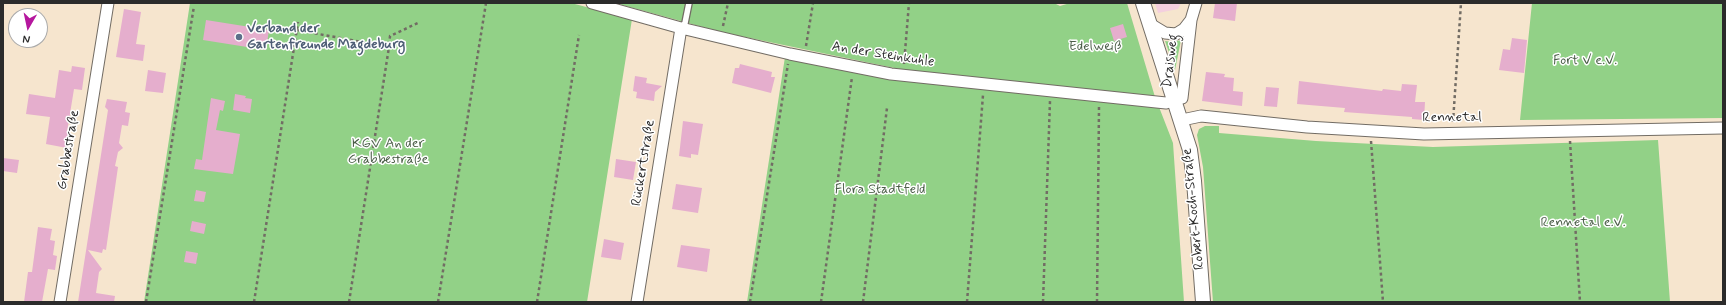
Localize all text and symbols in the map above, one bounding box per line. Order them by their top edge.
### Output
north arrow [8,8,48,48]
place label: Verband der Gartenfreunde Magdeburg [247,21,405,54]
text: N [22,31,31,46]
marker: Verband der Gartenfreunde Magdeburg [234,32,244,42]
street label: Draisweg [1159,33,1183,89]
street label: An der Steinkuhle [831,39,935,71]
park label: Edelweiß [1069,39,1121,55]
park label: Fort V e.V. [1553,53,1617,69]
street label: Grabbestraße [54,109,84,191]
street label: Rennetal [1422,110,1482,126]
street label: Rückertstraße [629,119,659,207]
park label: KGV An der Grabbestraße [348,136,428,168]
street label: Robert-Koch-Straße [1179,147,1209,271]
park label: Flora Stadtfeld [835,182,925,198]
park label: Rennetal e.V. [1540,215,1626,231]

